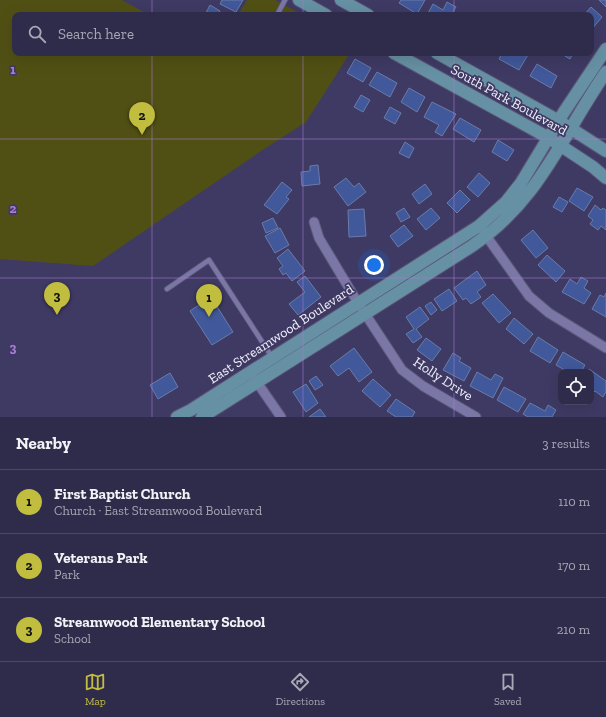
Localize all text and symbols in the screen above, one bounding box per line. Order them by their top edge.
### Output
search box [12,12,594,56]
icon: search [26,23,48,45]
text: Search here [58,25,134,43]
street label: South Park Boulevard [448,61,570,139]
text: 1 [10,62,16,77]
pin: 2 [129,102,155,135]
text: 2 [10,201,17,216]
your location [364,255,384,275]
street label: East Streamwood Boulevard [205,280,357,387]
pin: 3 [44,282,70,315]
pin: 1 [196,284,222,317]
text: 3 [10,340,17,355]
street label: Holly Drive [410,353,476,405]
map controls [558,369,594,405]
button: locate [558,369,594,405]
text: Nearby [16,433,71,453]
text: 3 results [542,436,590,451]
text: First Baptist Church [54,485,190,503]
text: 1 [26,494,32,509]
text: 110 m [558,494,590,509]
text: Church · East Streamwood Boulevard [54,503,262,518]
text: Veterans Park [54,549,148,567]
text: 2 [26,558,32,573]
text: 170 m [557,558,590,573]
text: Park [54,567,80,582]
text: Streamwood Elementary School [54,613,265,631]
text: 3 [26,622,32,637]
text: 210 m [557,622,590,637]
text: School [54,631,91,646]
tab: Map [84,671,106,708]
tab: Directions [275,671,325,708]
tab: Saved [494,671,522,708]

